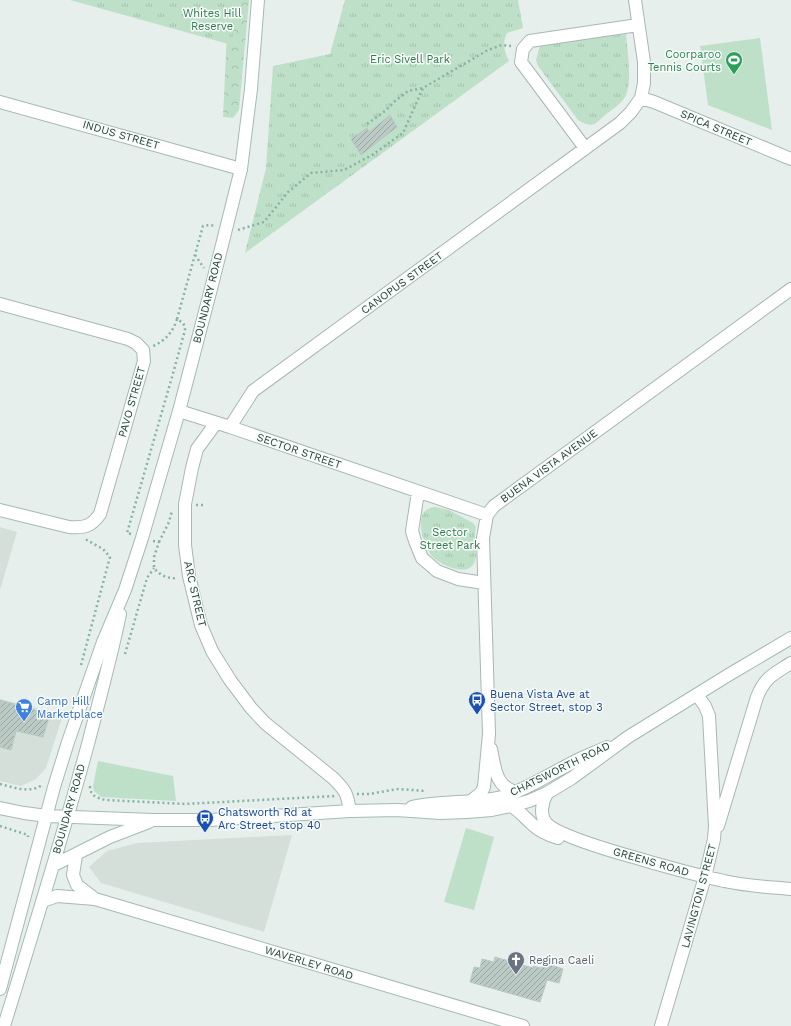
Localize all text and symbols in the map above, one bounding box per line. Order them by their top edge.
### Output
park label: Whites Hill Reserve [183,7,242,33]
place label: Coorparoo Tennis Courts [648,48,721,74]
sports icon: Coorparoo Tennis Courts [724,50,744,75]
park label: Eric Sivell Park [370,53,450,66]
street label: SPICA STREET [678,107,754,149]
street label: INDUS STREET [81,118,161,152]
street label: CANOPUS STREET [359,249,446,317]
street label: BOUNDARY ROAD [190,251,226,345]
street label: PAVO STREET [116,365,148,439]
street label: BUENA VISTA AVENUE [498,426,600,506]
street label: SECTOR STREET [255,430,343,472]
park label: Sector Street Park [420,526,480,552]
street label: ARC STREET [181,560,209,629]
place label: Buena Vista Ave at Sector Street, stop 3 [490,688,603,714]
bus stop icon: Buena Vista Ave at Sector Street, stop 3 [467,690,487,715]
place label: Camp Hill Marketplace [37,695,103,721]
supermarket icon: Camp Hill Marketplace [14,697,34,722]
street label: CHATSWORTH ROAD [508,739,612,799]
street label: BOUNDARY ROAD [50,762,88,856]
place label: Chatsworth Rd at Arc Street, stop 40 [218,806,321,832]
bus stop icon: Chatsworth Rd at Arc Street, stop 40 [195,808,215,833]
street label: LAVINGTON STREET [679,842,719,950]
street label: GREENS ROAD [611,845,691,879]
street label: WAVERLEY ROAD [263,943,355,983]
church icon: Regina Caeli [506,950,526,975]
place label: Regina Caeli [529,954,594,967]

